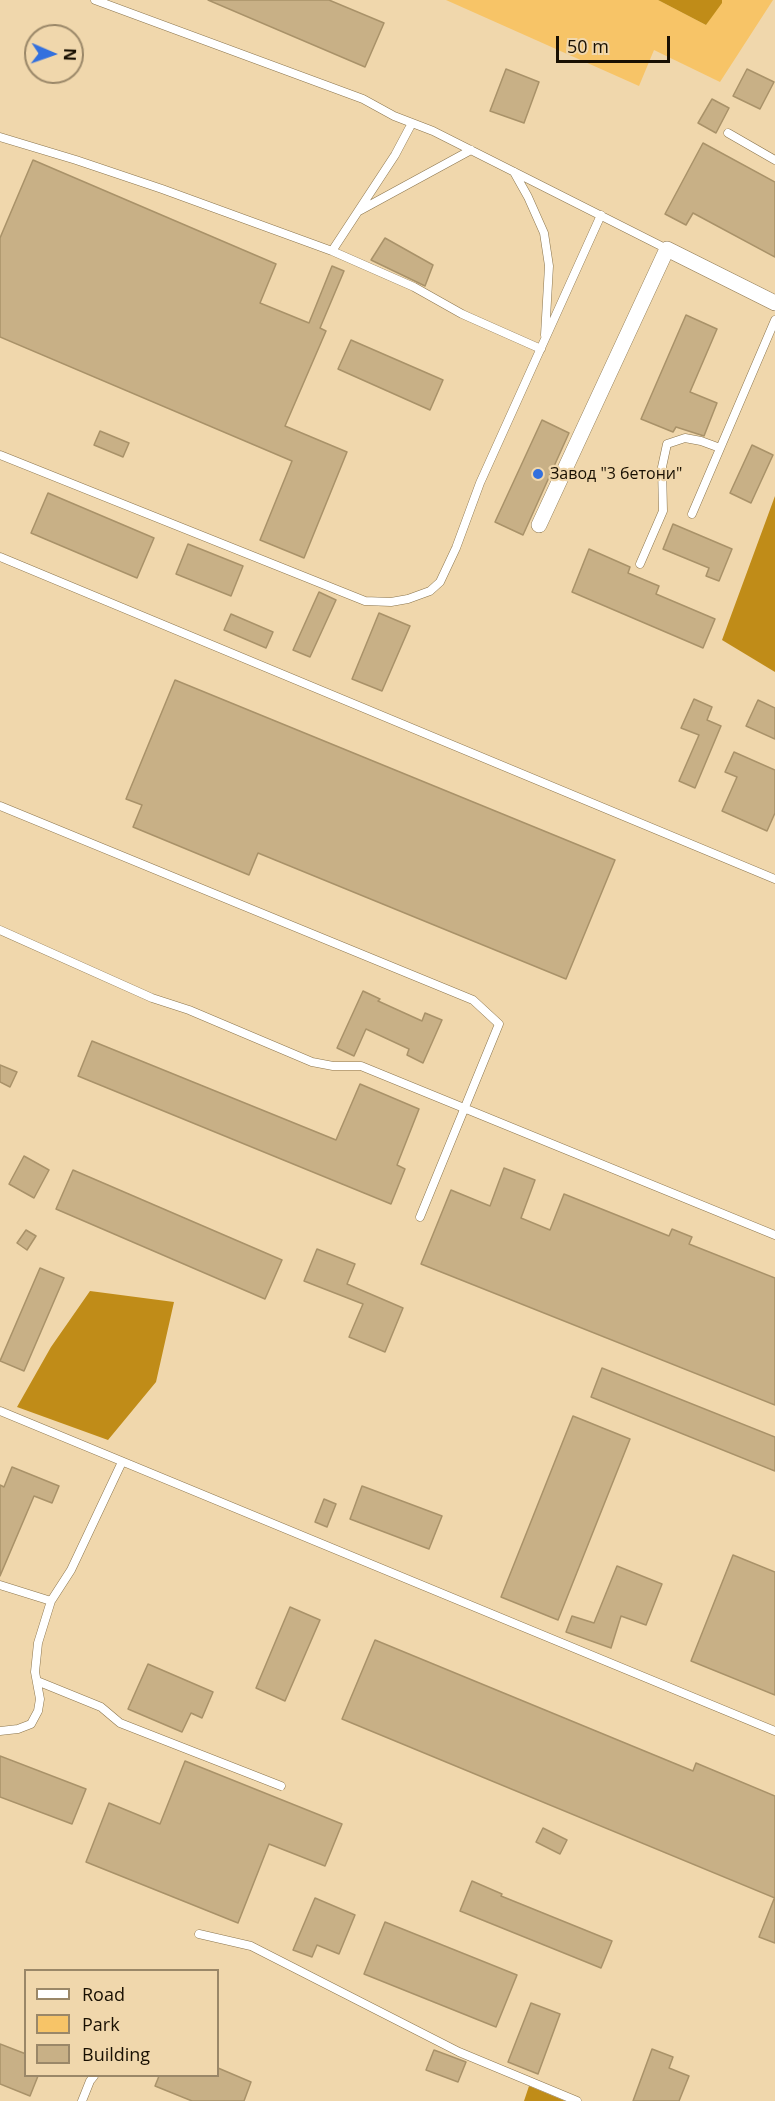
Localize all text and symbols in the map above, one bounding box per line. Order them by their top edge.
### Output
north arrow [24,24,84,84]
scale bar [559,24,673,62]
text: 50 m [567,34,609,58]
text: N [59,48,81,61]
place label: Завод "3 бетони" [550,464,682,484]
marker: Завод "3 бетони" [531,467,545,481]
legend [24,1969,219,2077]
text: Road [82,1982,125,2006]
text: Park [82,2012,120,2036]
text: Building [82,2042,150,2066]

